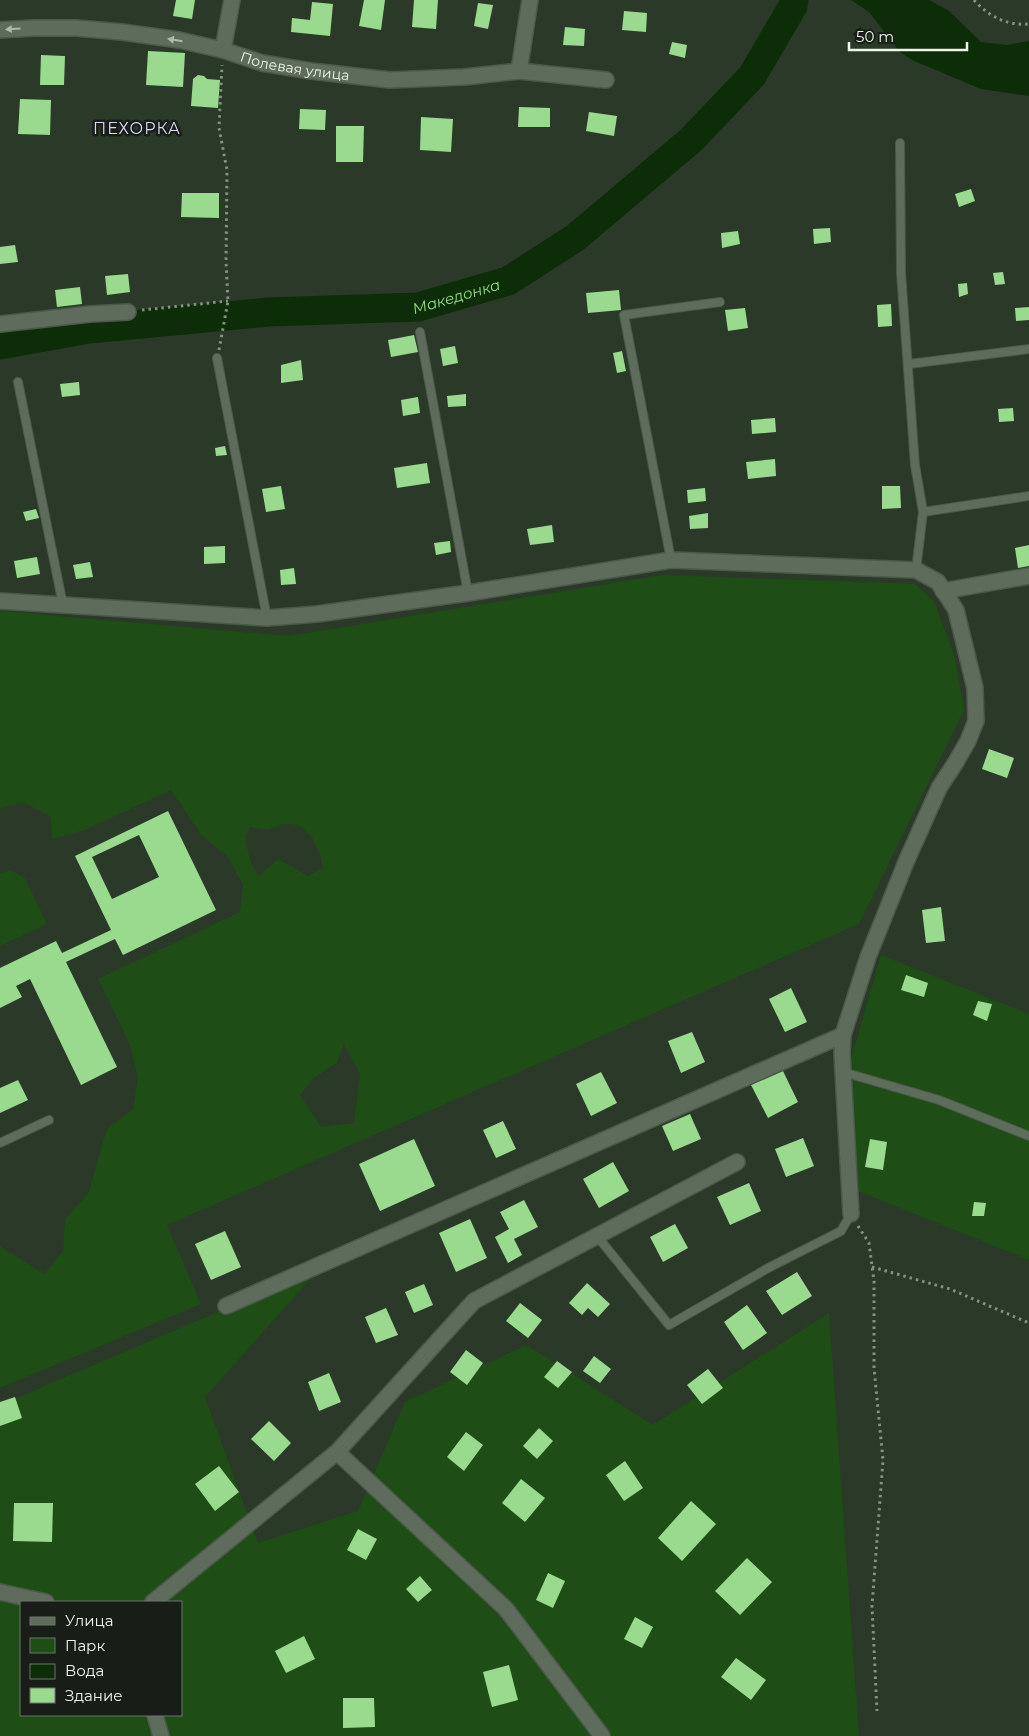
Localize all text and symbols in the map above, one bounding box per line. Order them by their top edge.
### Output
scale bar [849,20,966,52]
one-way arrow [5,25,21,33]
text: 50 m [856,27,894,46]
one-way arrow [167,35,183,43]
street label: Полевая улица [238,47,350,84]
district label: ПЕХОРКА [93,119,181,138]
water label: Македонка [410,274,502,318]
legend [20,1601,182,1716]
text: Улица [65,1611,113,1630]
text: Парк [65,1636,105,1655]
text: Вода [65,1661,104,1680]
text: Здание [65,1686,123,1705]

